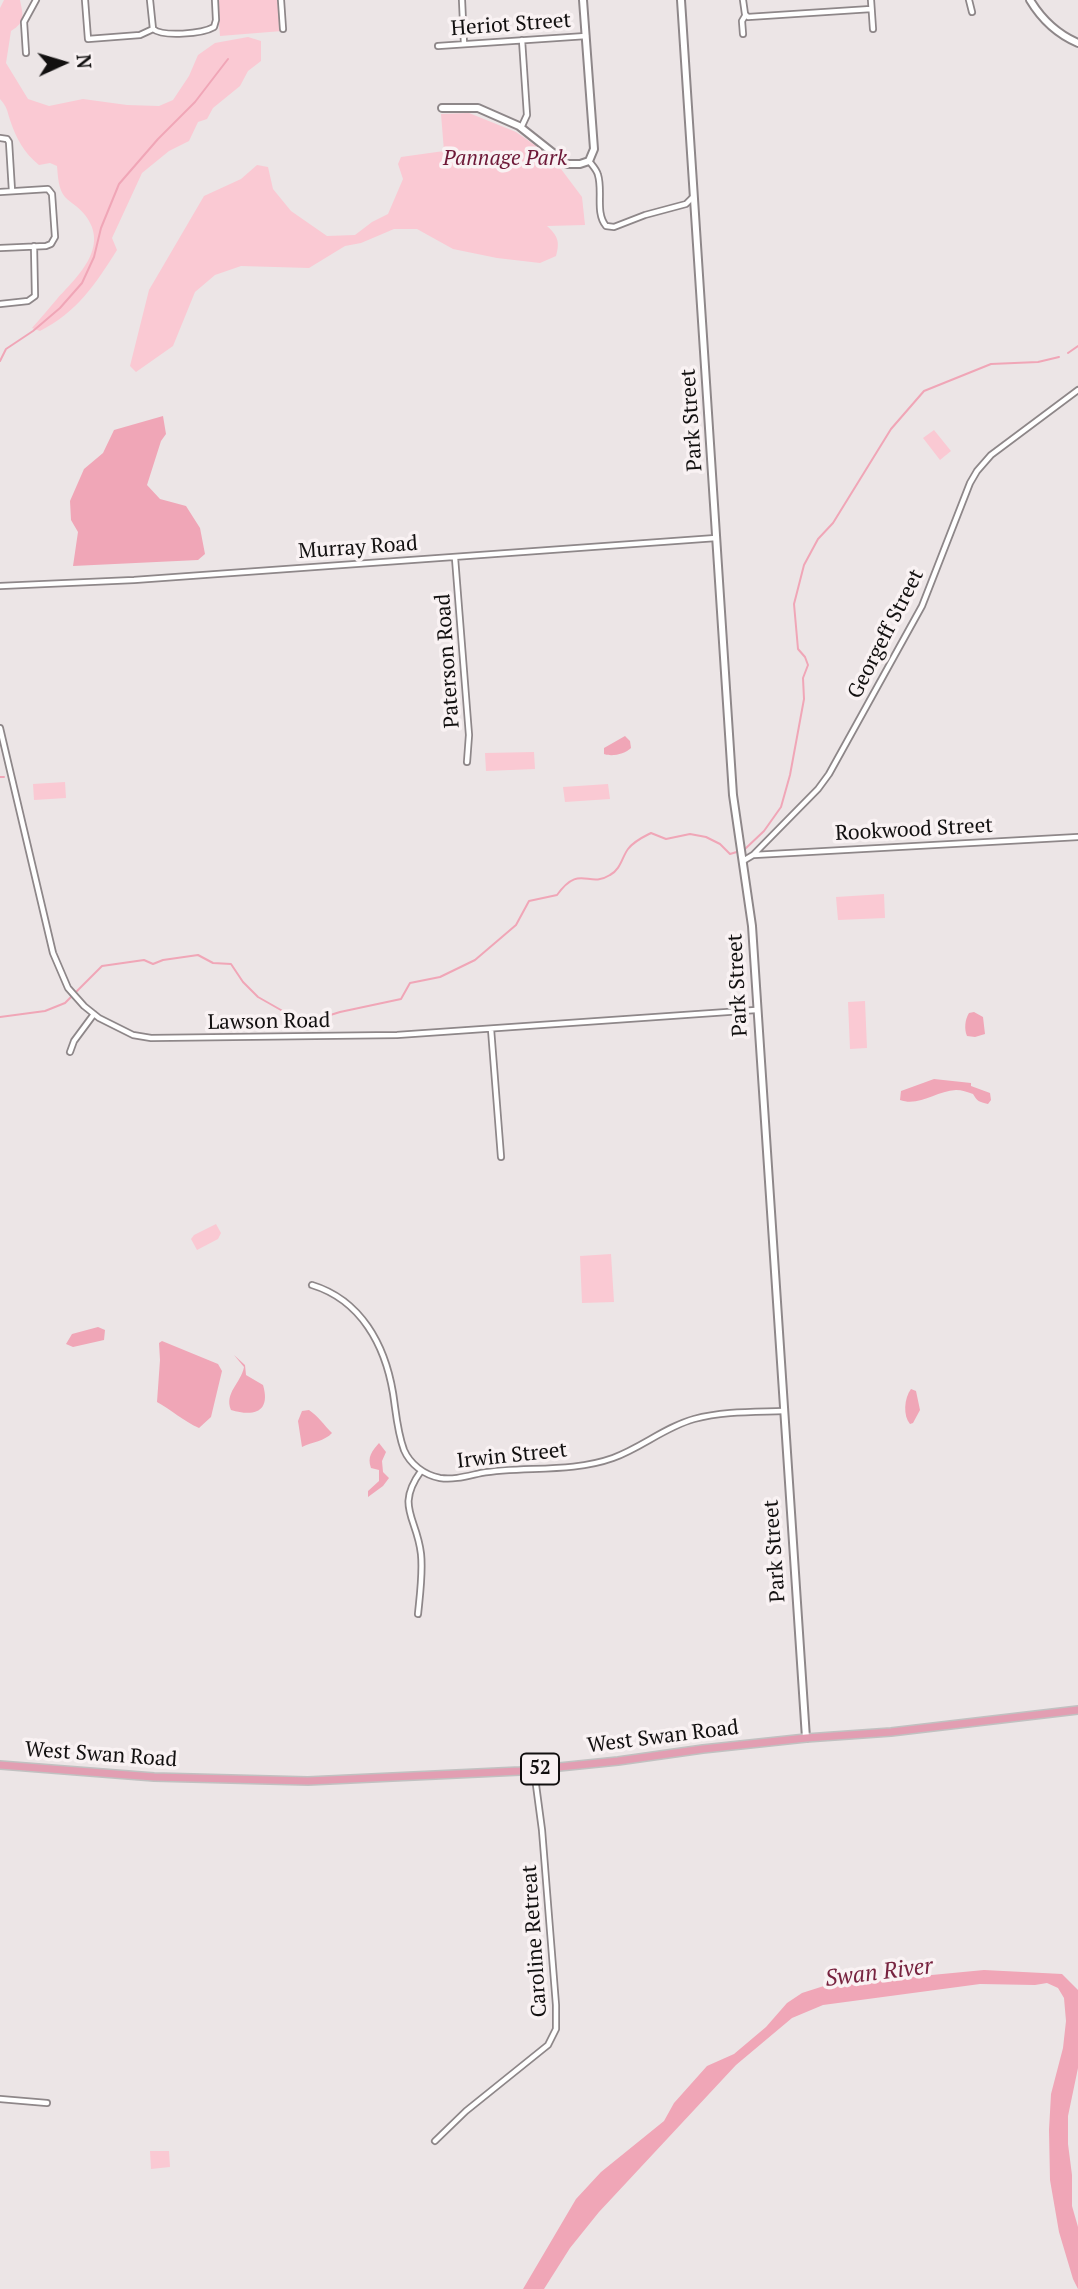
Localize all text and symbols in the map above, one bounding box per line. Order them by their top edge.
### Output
street label: Heriot Street [450,8,572,42]
north arrow [28,28,98,98]
text: N [71,53,97,70]
park label: Pannage Park [443,146,567,172]
street label: Park Street [676,368,708,472]
street label: Murray Road [297,531,419,565]
street label: Georgeff Street [843,565,929,703]
street label: Paterson Road [431,593,465,729]
street label: Rookwood Street [834,813,994,847]
street label: Park Street [723,933,753,1037]
street label: Lawson Road [208,1008,330,1036]
street label: Irwin Street [456,1438,568,1474]
street label: Park Street [759,1499,791,1603]
street label: West Swan Road [586,1715,740,1759]
street label: West Swan Road [24,1737,178,1773]
road number: 52 [521,1754,559,1784]
street label: Caroline Retreat [517,1864,553,2018]
water label: Swan River [823,1953,935,1993]

